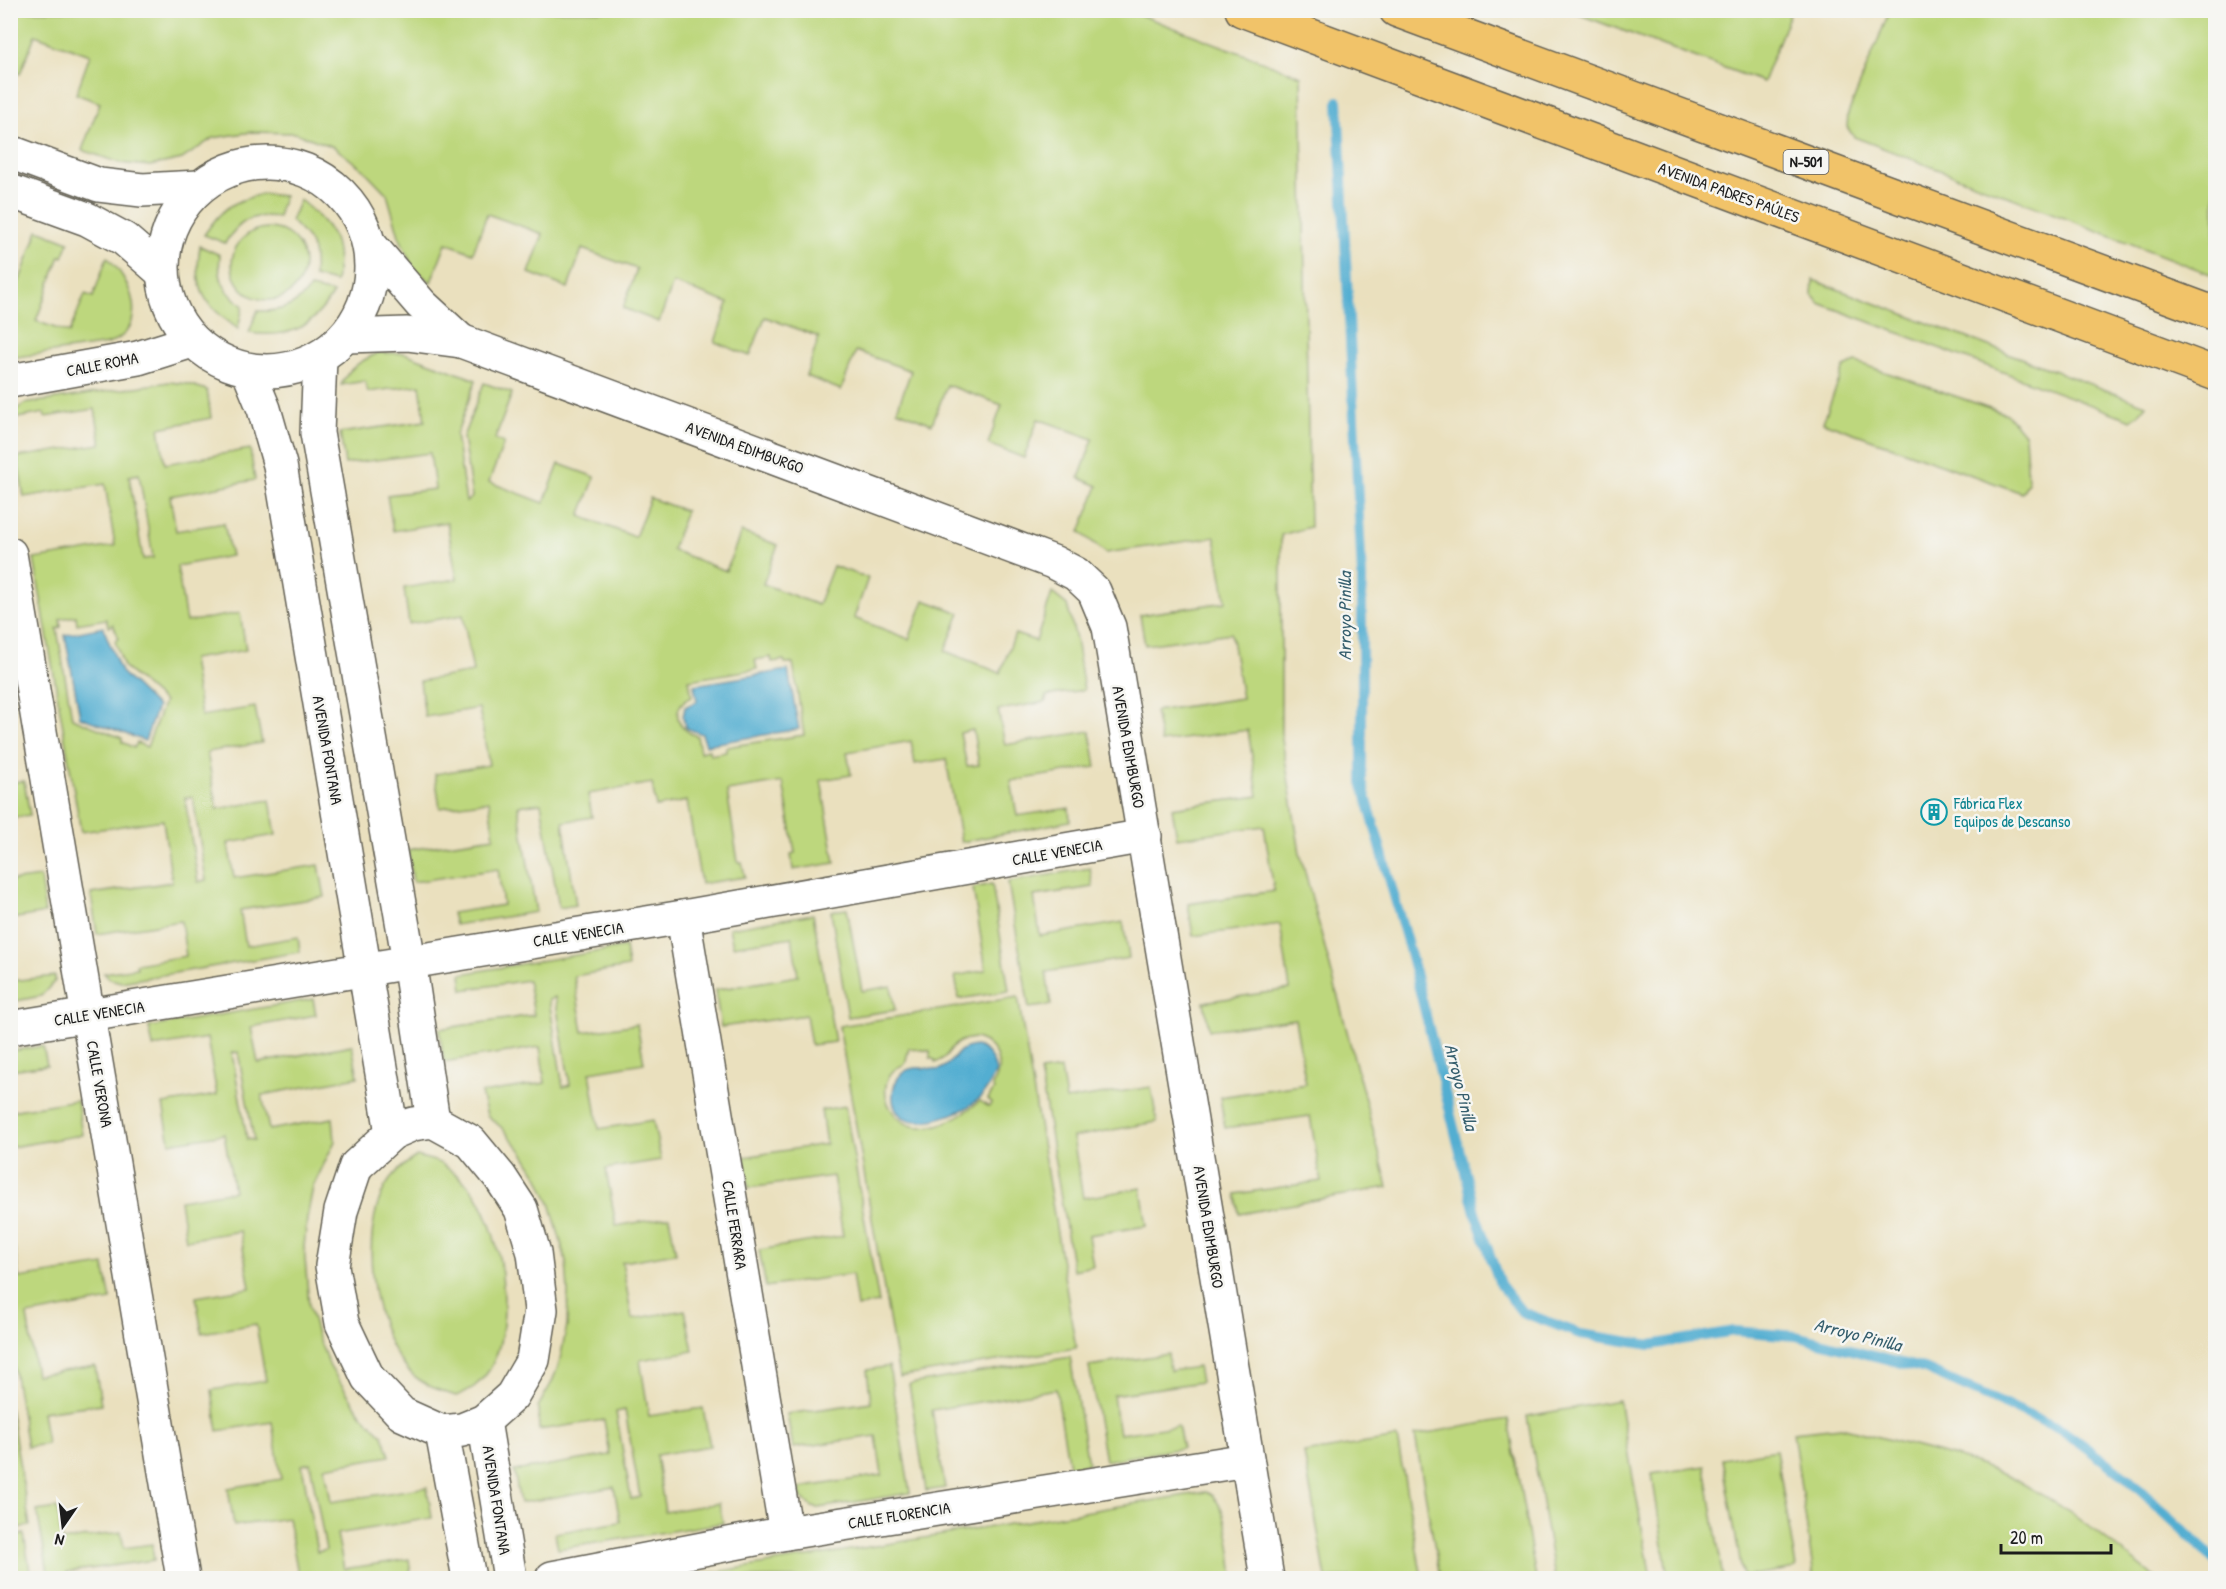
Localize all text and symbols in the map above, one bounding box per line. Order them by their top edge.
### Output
road number: N-501 [1784,150,1828,174]
street label: AVENIDA PADRES PAÚLES [1656,156,1803,228]
street label: CALLE ROMA [64,346,140,382]
street label: AVENIDA EDIMBURGO [683,415,807,479]
water label: Arroyo Pinilla [1332,570,1357,660]
street label: AVENIDA EDIMBURGO [1107,684,1151,810]
street label: AVENIDA FONTANA [308,694,348,806]
place label: Fábrica Flex Equipos de Descanso [1953,792,2071,832]
building icon: Fábrica Flex Equipos de Descanso [1919,797,1949,827]
street label: CALLE VENECIA [1010,833,1104,871]
street label: CALLE VENECIA [531,916,625,952]
street label: CALLE VENECIA [52,995,146,1031]
street label: CALLE VERONA [82,1039,118,1129]
water label: Arroyo Pinilla [1439,1041,1485,1135]
street label: AVENIDA EDIMBURGO [1188,1164,1230,1290]
street label: CALLE FERRARA [717,1179,753,1271]
water label: Arroyo Pinilla [1812,1312,1906,1358]
street label: AVENIDA FONTANA [478,1444,517,1556]
north arrow [33,1496,93,1556]
street label: CALLE FLORENCIA [846,1496,952,1534]
scale bar [2001,1517,2110,1555]
text: 20 m [2010,1525,2043,1550]
text: N [52,1529,66,1552]

